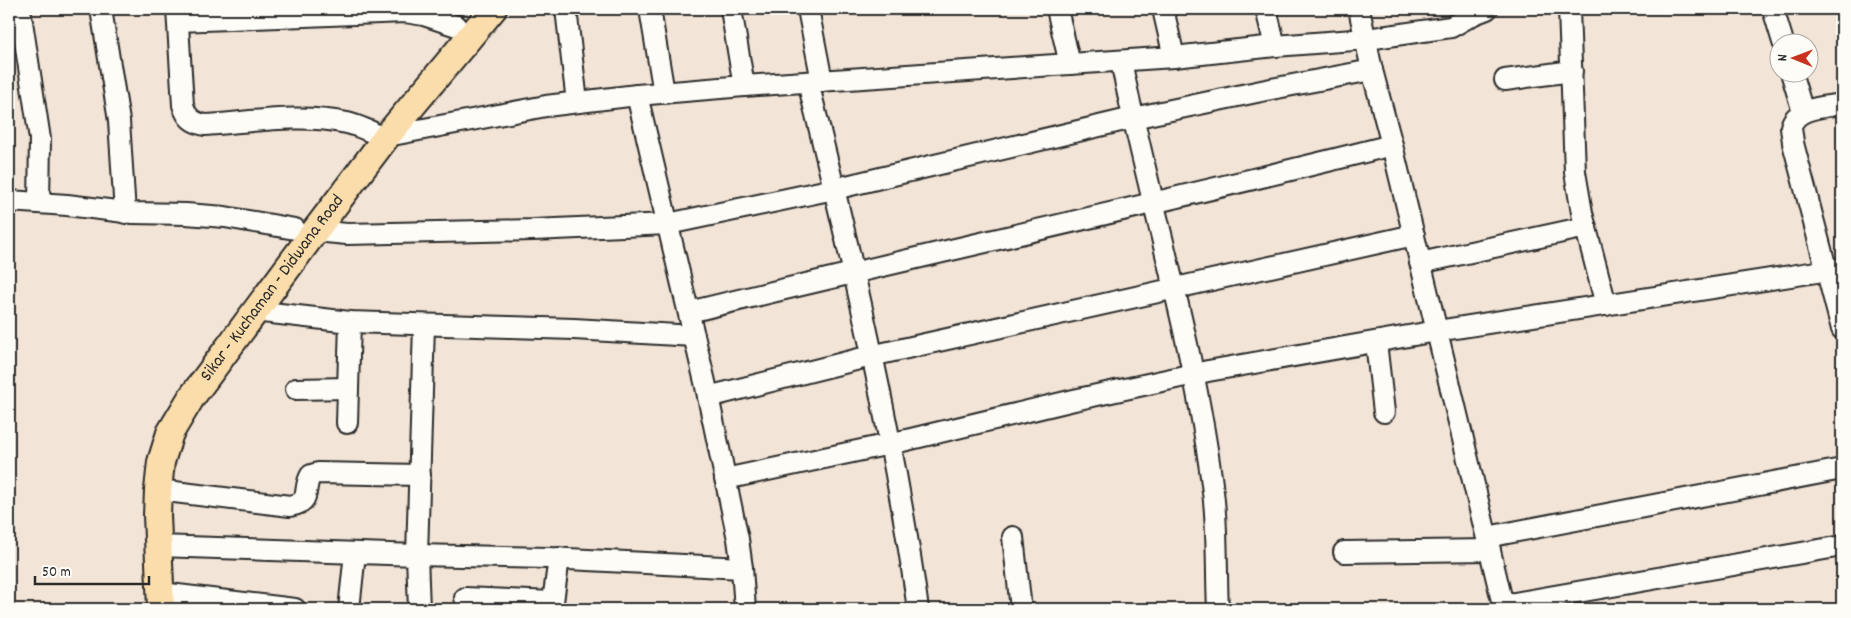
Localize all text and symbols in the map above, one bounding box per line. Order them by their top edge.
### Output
north arrow [1768,32,1818,82]
text: N [1773,54,1793,61]
street label: Sikar - Kuchaman - Didwana Road [195,190,351,387]
scale bar [35,553,149,585]
text: 50 m [42,562,71,584]

